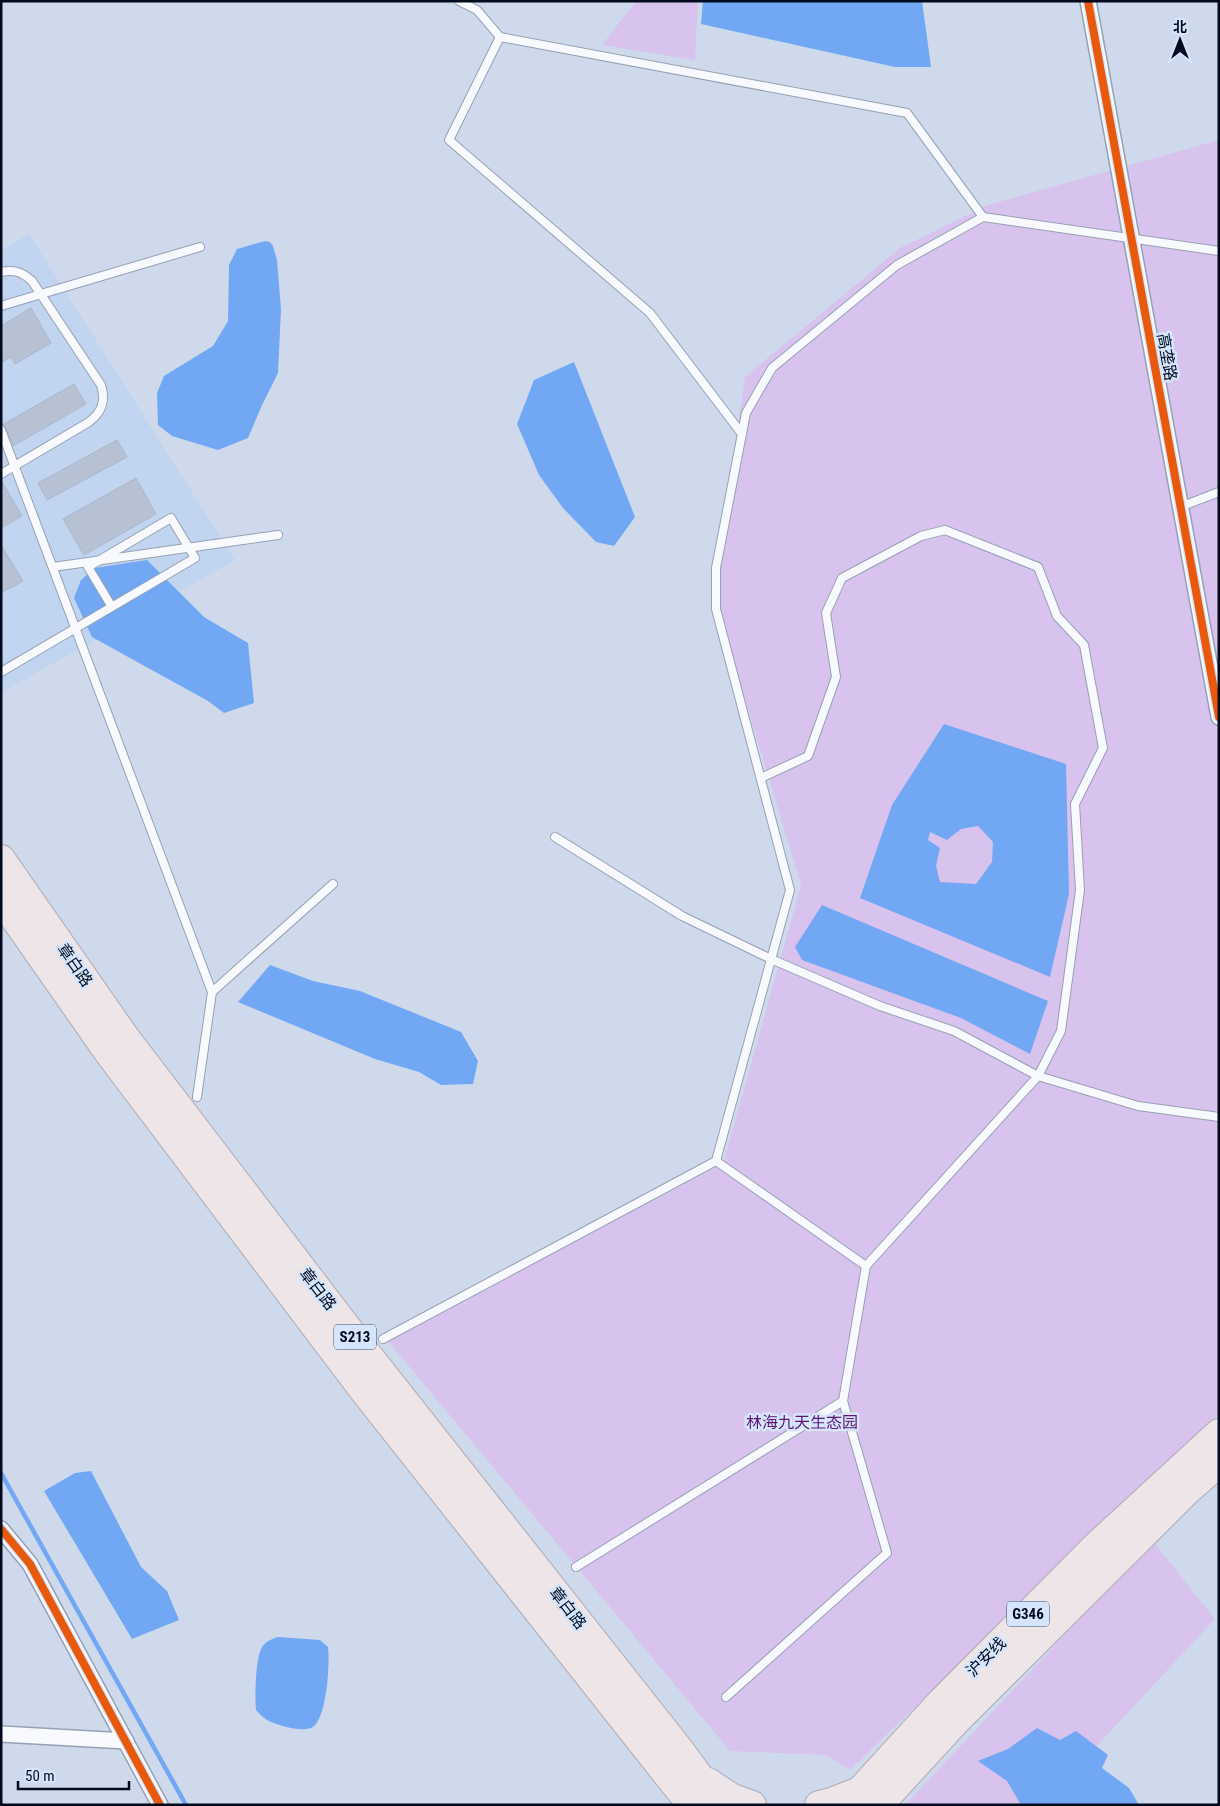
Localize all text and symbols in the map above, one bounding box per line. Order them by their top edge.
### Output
north arrow [1155,15,1205,65]
text: 北 [1173,19,1187,35]
street label: 高垄路 [1153,332,1181,382]
street label: 章白路 [53,940,97,990]
street label: 章白路 [296,1264,340,1314]
road number: S213 [334,1324,376,1350]
park label: 林海九天生态园 [746,1413,858,1432]
street label: 章白路 [546,1583,590,1633]
road number: G346 [1007,1602,1049,1626]
street label: 沪安线 [962,1633,1010,1681]
scale bar [18,1758,129,1790]
text: 50 m [25,1767,55,1785]

